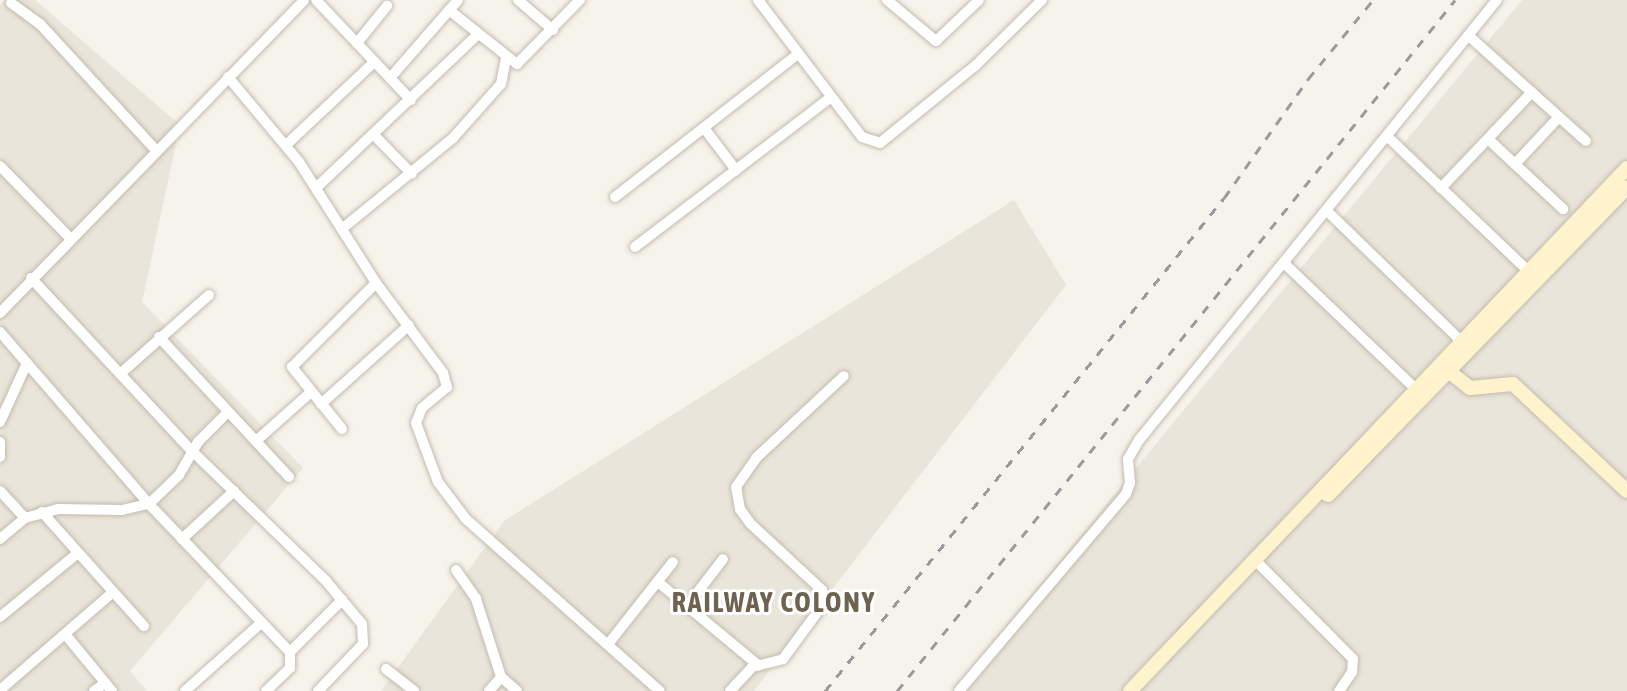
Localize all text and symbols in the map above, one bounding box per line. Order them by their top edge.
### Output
district label: RAILWAY COLONY [673,585,875,619]

